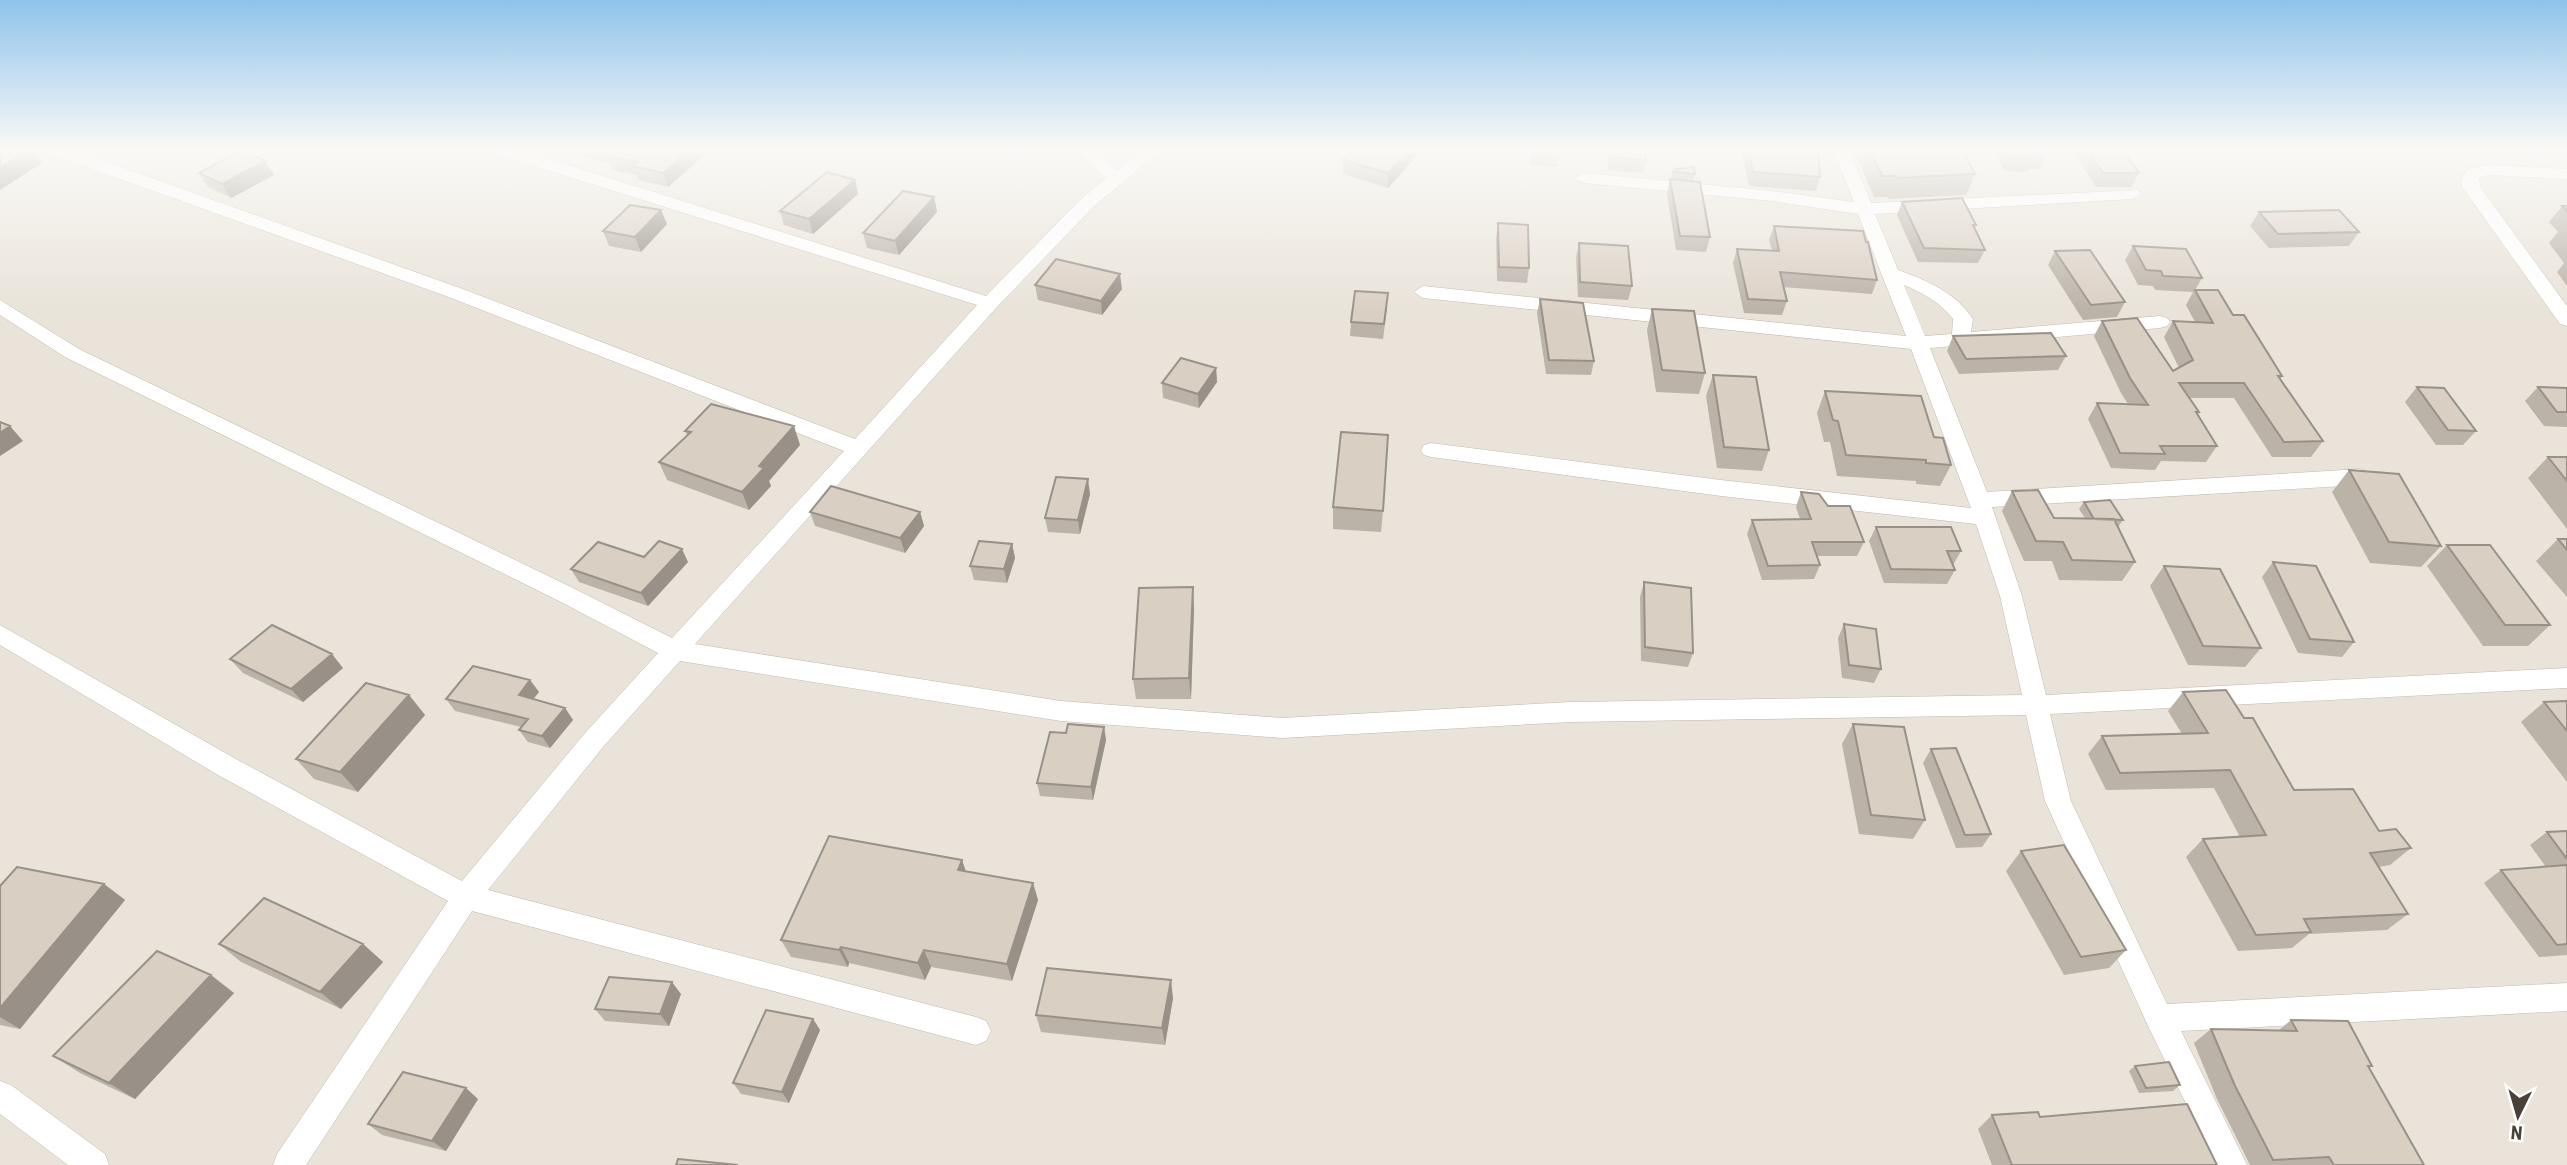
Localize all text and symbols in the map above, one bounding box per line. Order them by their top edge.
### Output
north arrow [2483,1081,2553,1151]
text: N [2510,1120,2523,1144]

